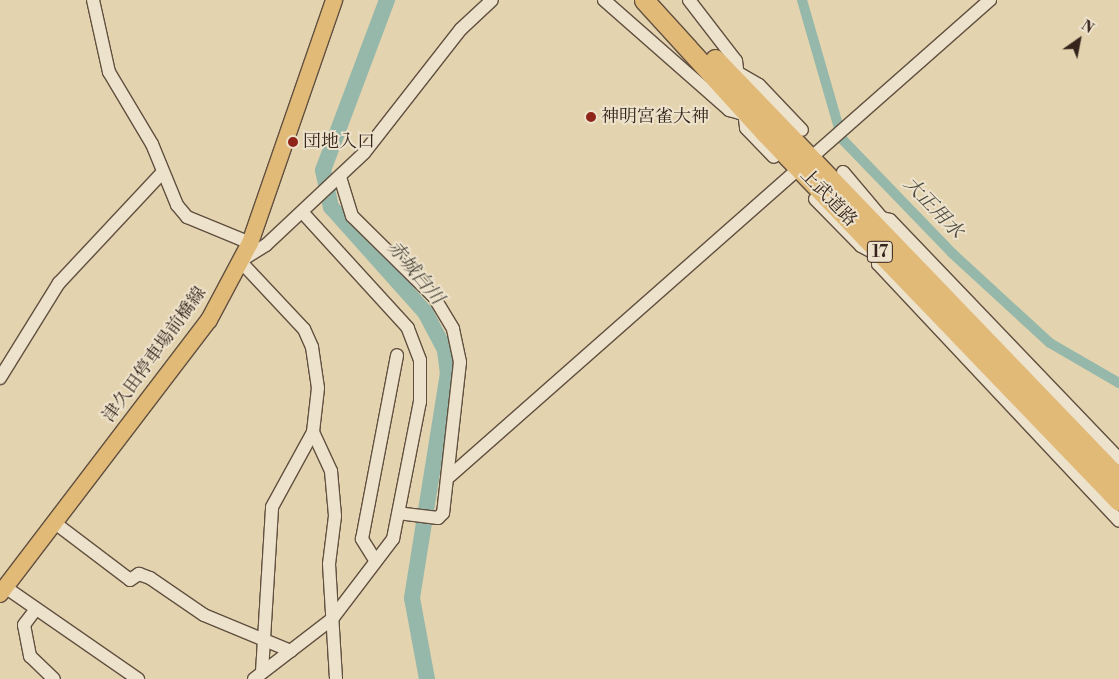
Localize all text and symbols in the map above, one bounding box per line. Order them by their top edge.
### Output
north arrow [1054,15,1104,65]
text: N [1078,17,1097,38]
place label: 神明宮雀大神 [601,106,709,128]
marker: 神明宮雀大神 [585,111,597,123]
place label: 団地入口 [303,131,375,153]
marker: 団地入口 [287,136,299,148]
street label: 上武道路 [795,165,861,231]
water label: 大正用水 [898,173,968,243]
water label: 赤城白川 [382,237,448,309]
road number: 17 [866,238,894,266]
street label: 津久田停車場前橋線 [99,283,211,427]

